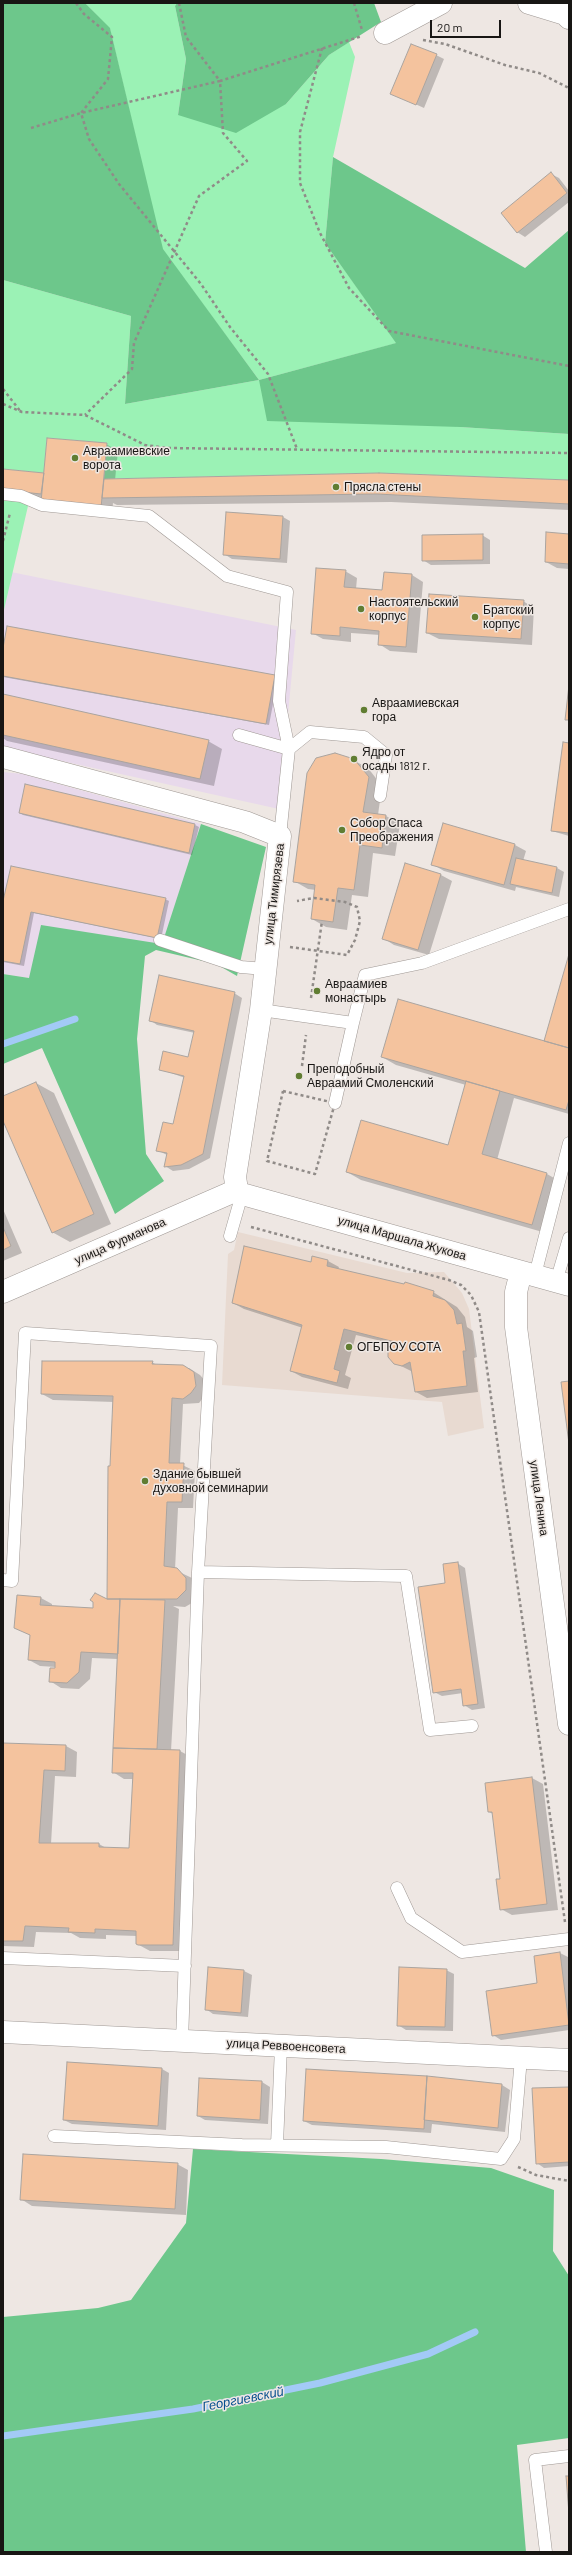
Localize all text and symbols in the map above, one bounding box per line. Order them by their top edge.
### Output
scale bar [432,12,503,38]
text: 20 m [437,20,463,34]
place label: Авраамиевские ворота [83,444,170,472]
marker: Авраамиевские ворота [70,453,80,463]
place label: Прясла стены [344,480,421,494]
marker: Прясла стены [331,482,341,492]
place label: Настоятельский корпус [369,595,458,623]
place label: Братский корпус [483,603,534,631]
marker: Настоятельский корпус [356,604,366,614]
marker: Братский корпус [470,612,480,622]
place label: Авраамиевская гора [372,696,459,724]
marker: Авраамиевская гора [359,705,369,715]
place label: Ядро от осады 1812 г. [362,745,430,773]
marker: Ядро от осады 1812 г. [349,754,359,764]
place label: Собор Спаса Преображения [350,816,433,844]
marker: Собор Спаса Преображения [337,825,347,835]
street label: улица Тимирязева [261,843,287,945]
place label: Авраамиев монастырь [325,977,387,1005]
marker: Авраамиев монастырь [312,986,322,996]
place label: Преподобный Авраамий Смоленский [307,1062,434,1090]
marker: Преподобный Авраамий Смоленский [294,1071,304,1081]
street label: улица Маршала Жукова [336,1213,468,1263]
street label: улица Фурманова [72,1214,168,1268]
place label: ОГБПОУ СОТА [357,1340,441,1354]
marker: ОГБПОУ СОТА [344,1342,354,1352]
street label: улица Ленина [527,1459,551,1537]
place label: Здание бывшей духовной семинарии [153,1467,268,1495]
marker: Здание бывшей духовной семинарии [140,1476,150,1486]
street label: улица Реввоенсовета [226,2036,346,2056]
water label: Георгиевский [201,2383,285,2415]

